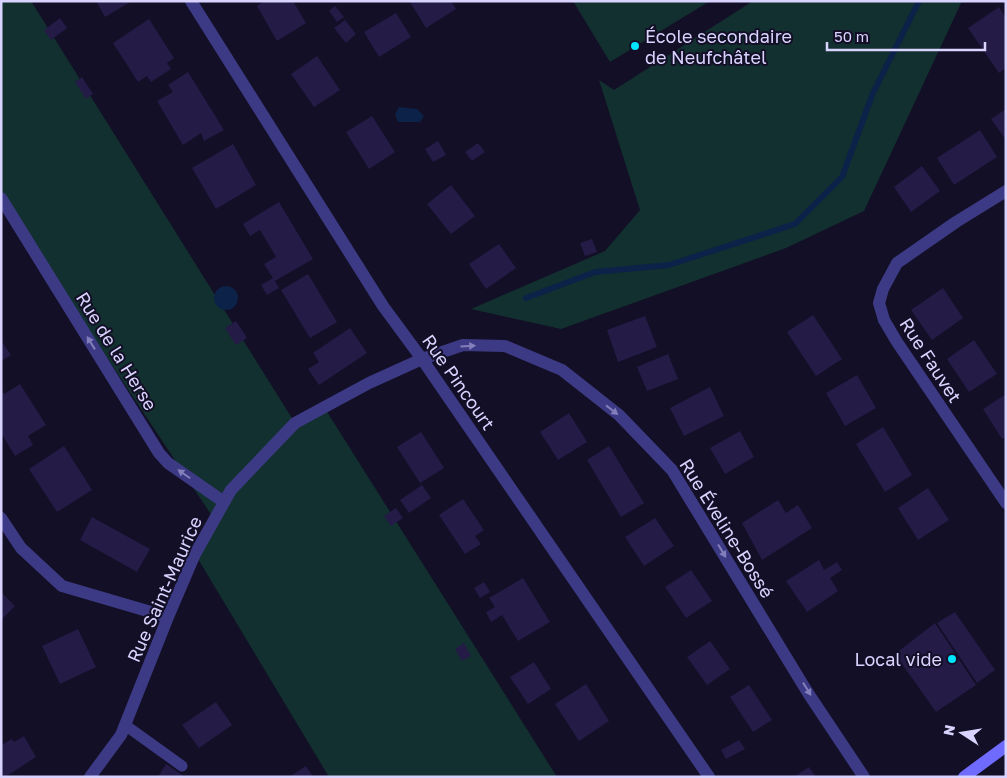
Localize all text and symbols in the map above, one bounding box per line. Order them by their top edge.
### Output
scale bar [827,20,984,52]
place label: École secondaire de Neufchâtel [645,25,792,68]
text: 50 m [834,27,869,45]
marker: École secondaire de Neufchâtel [629,40,641,52]
street label: Rue de la Herse [72,288,162,414]
street label: Rue Fauvet [896,314,966,406]
street label: Rue Pincourt [418,330,500,434]
one-way arrow [86,336,96,349]
one-way arrow [461,341,477,349]
one-way arrow [605,404,618,415]
street label: Rue Éveline-Bossé [675,454,779,602]
one-way arrow [177,469,191,479]
street label: Rue Saint-Maurice [122,513,206,665]
one-way arrow [717,544,726,557]
place label: Local vide [854,648,942,670]
marker: Local vide [946,653,958,665]
one-way arrow [802,683,811,696]
north arrow [937,708,987,758]
text: N [939,723,958,737]

